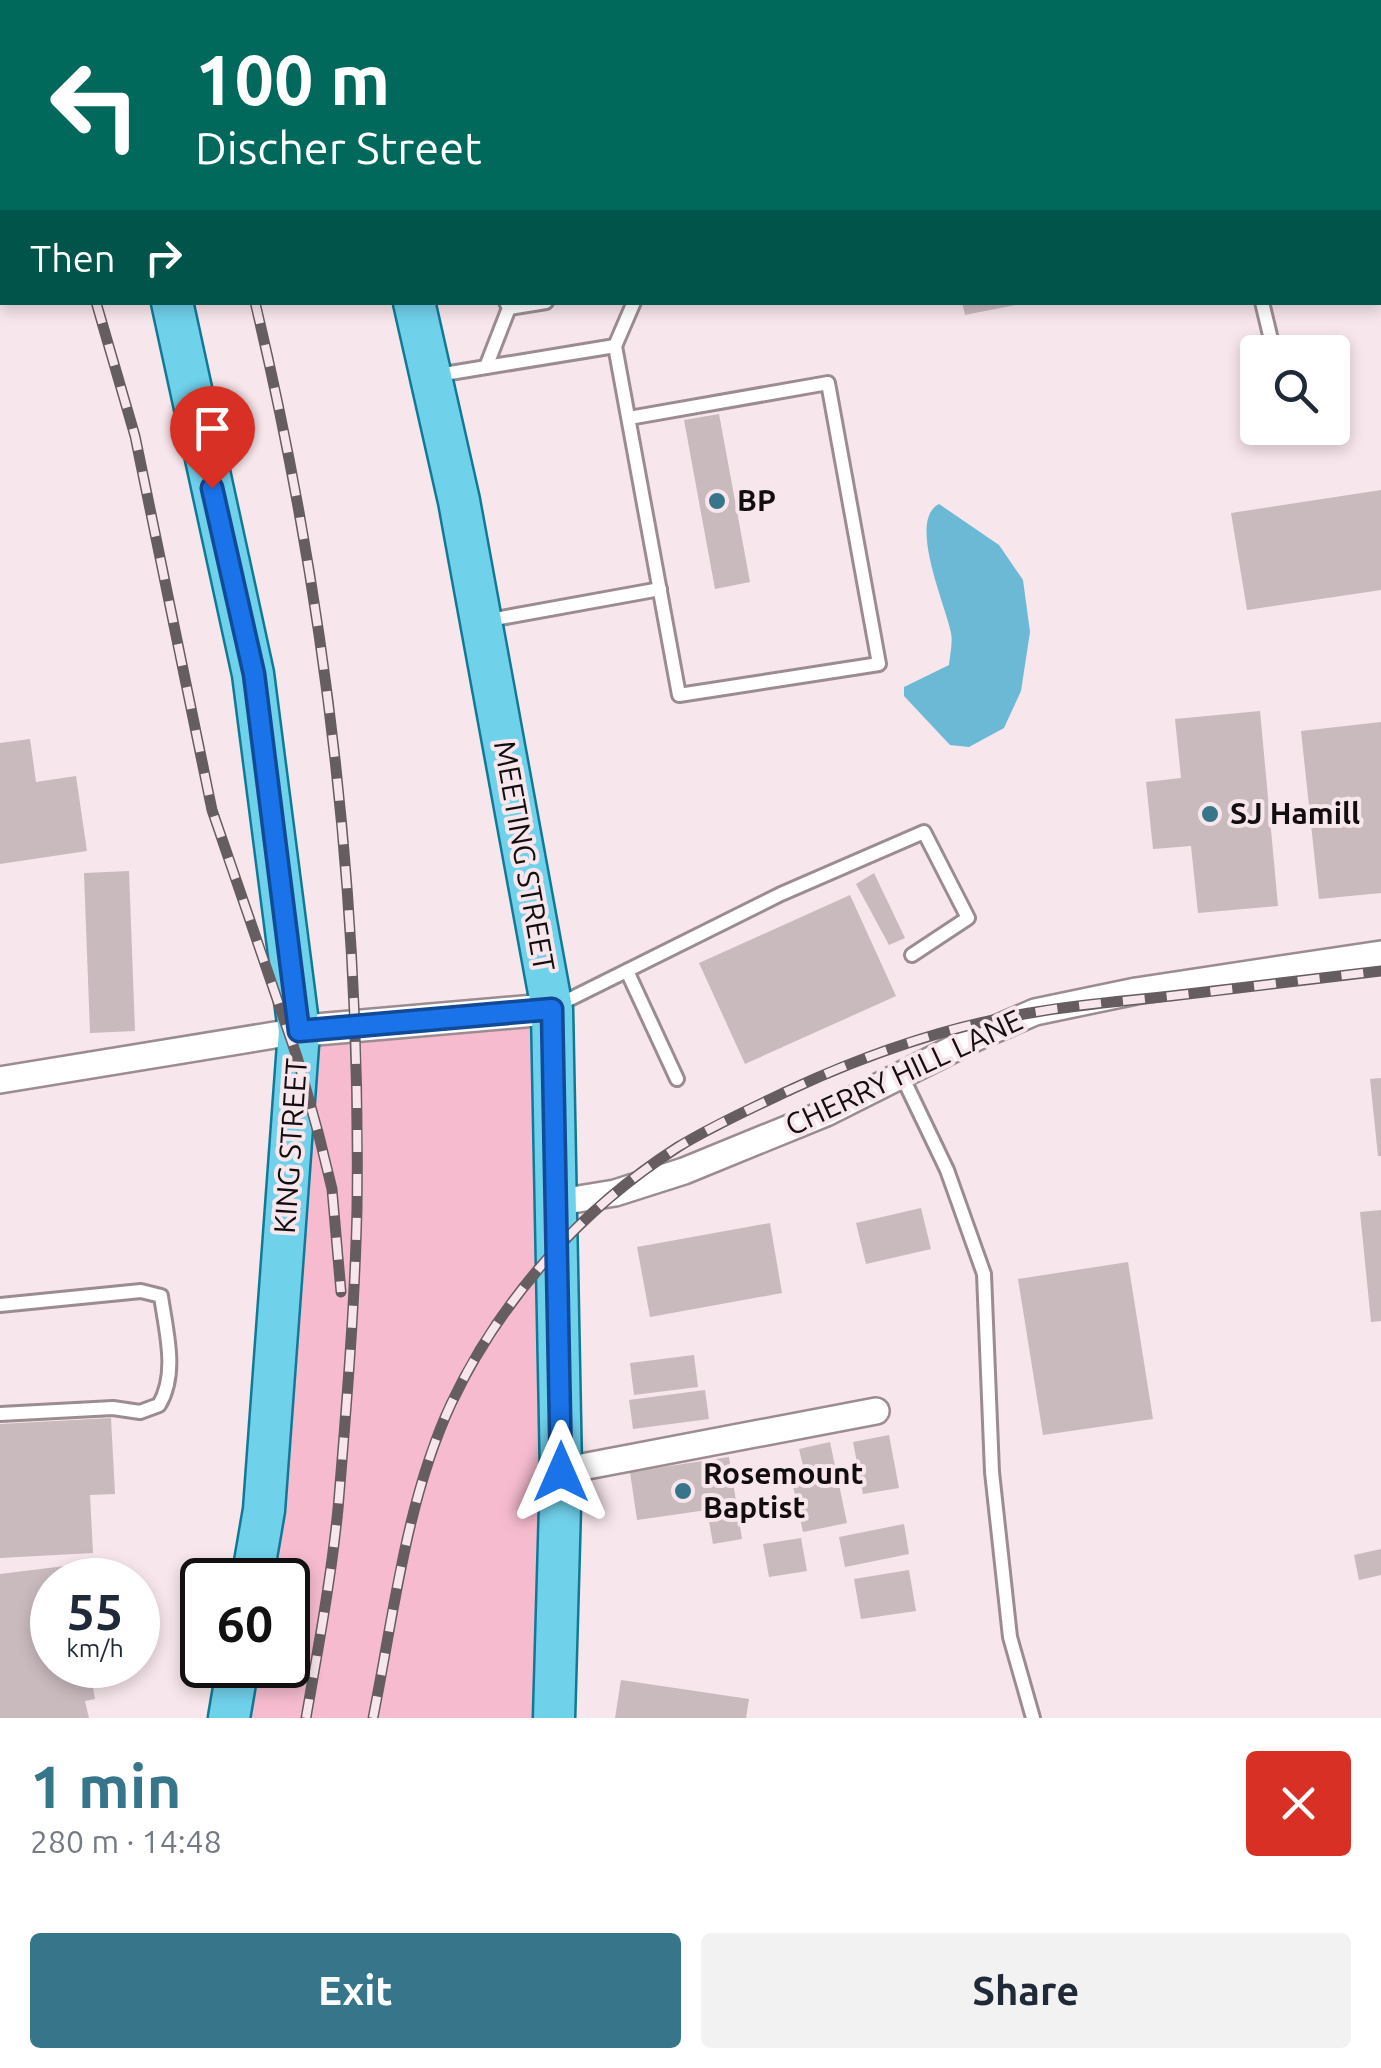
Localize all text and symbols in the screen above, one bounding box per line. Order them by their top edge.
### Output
icon: left [30,40,160,170]
text: 100 m [195,40,390,118]
text: Discher Street [195,122,482,173]
icon: right [136,230,191,285]
text: Then [30,237,116,279]
map controls [1240,335,1350,445]
button: search [1240,335,1350,445]
pin [170,386,255,489]
icon: arrive [185,401,240,456]
place label: BP [737,483,776,517]
marker: BP [706,490,728,512]
street label: MEETING STREET [488,738,562,974]
place label: SJ Hamill [1230,796,1360,830]
marker: SJ Hamill [1199,803,1221,825]
street label: CHERRY HILL LANE [780,1002,1027,1142]
street label: KING STREET [267,1057,313,1235]
position arrow [509,1420,613,1524]
place label: Rosemount Baptist [703,1456,864,1524]
marker: Rosemount Baptist [672,1480,694,1502]
speed limit sign: 60 [180,1558,310,1688]
text: 55 [67,1583,123,1639]
text: km/h [66,1634,124,1662]
button: close [1246,1751,1351,1856]
text: 1 min [30,1752,182,1819]
text: 280 m · 14:48 [30,1823,222,1859]
button: Exit [30,1933,681,2048]
button: Share [701,1933,1351,2048]

